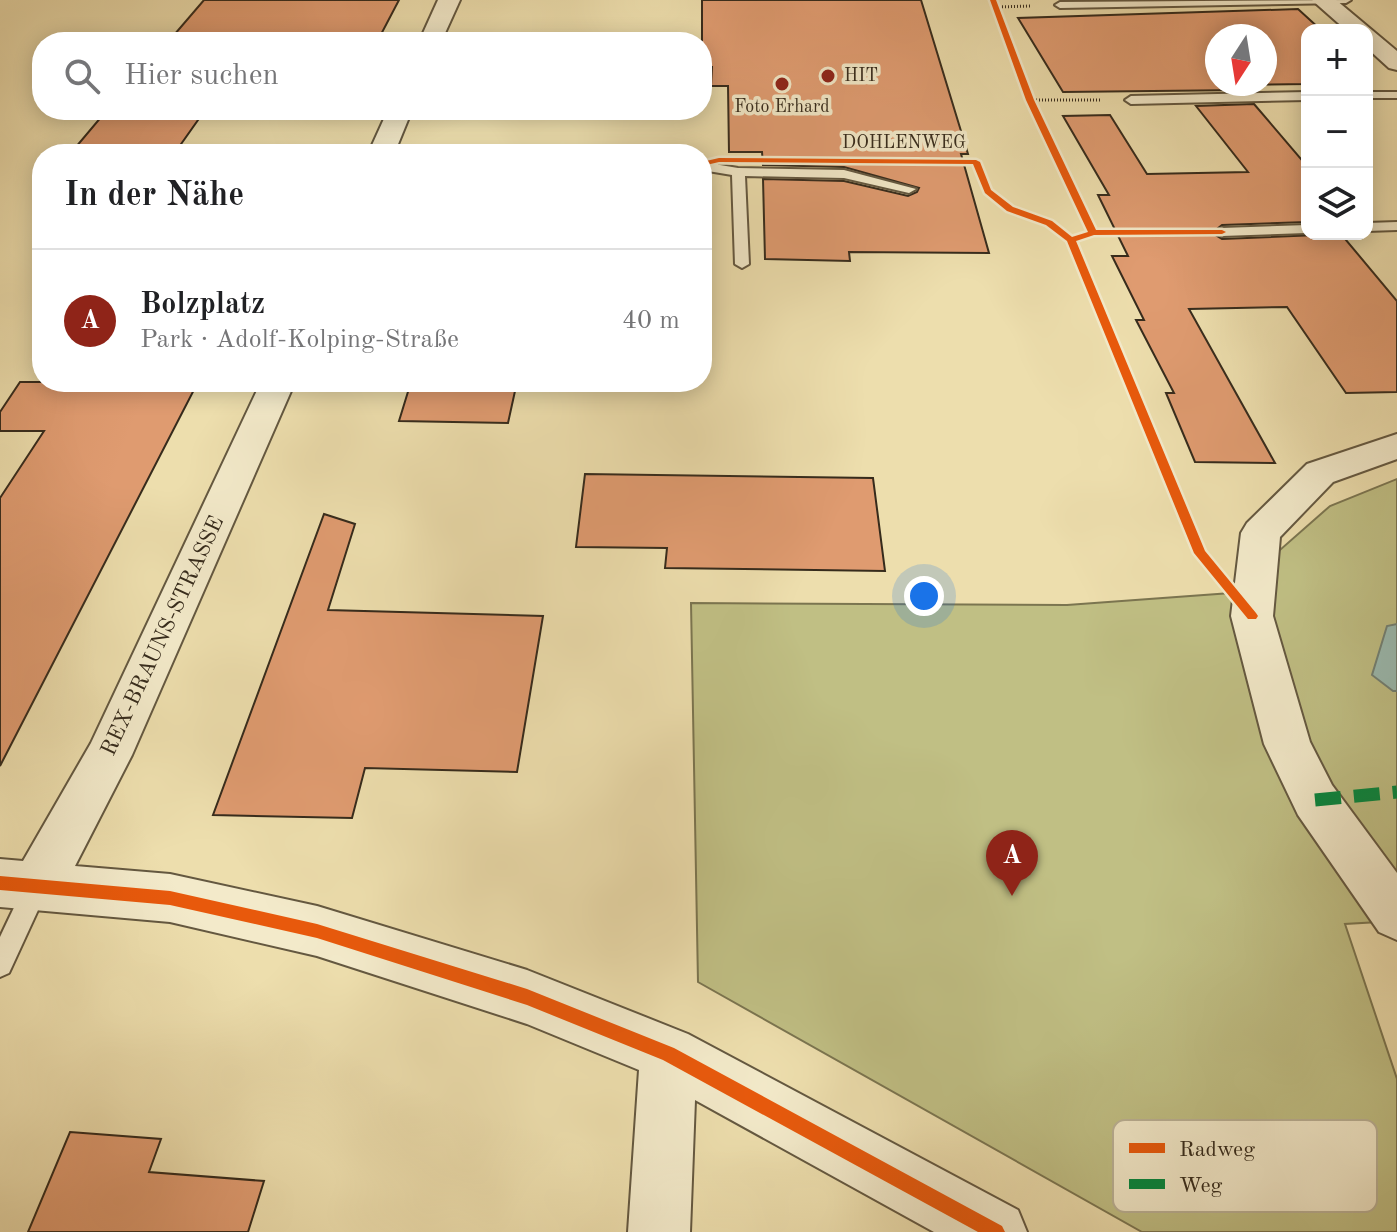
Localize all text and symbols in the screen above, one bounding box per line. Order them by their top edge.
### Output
north arrow [1205,24,1277,96]
map controls [1301,24,1373,240]
button: + [1301,24,1373,96]
search box [32,32,712,120]
icon: search [60,54,104,98]
text: Hier suchen [124,61,279,91]
marker: HIT [819,67,837,85]
place label: HIT [844,67,878,85]
marker: Foto Erhard [773,75,791,93]
button: − [1301,96,1373,168]
place label: Foto Erhard [734,98,830,116]
street label: DOHLENWEG [842,134,966,152]
button: layers [1301,168,1373,240]
text: In der Nähe [64,179,244,213]
text: Bolzplatz [140,290,265,320]
text: A [80,308,100,334]
text: 40 m [622,308,680,334]
text: Park · Adolf-Kolping-Straße [140,327,459,353]
street label: REX-BRAUNS-STRASSE [98,513,228,759]
your location [904,576,944,616]
pin: A [986,830,1038,896]
legend [1113,1120,1377,1212]
text: Radweg [1179,1139,1255,1161]
text: Weg [1179,1175,1223,1197]

